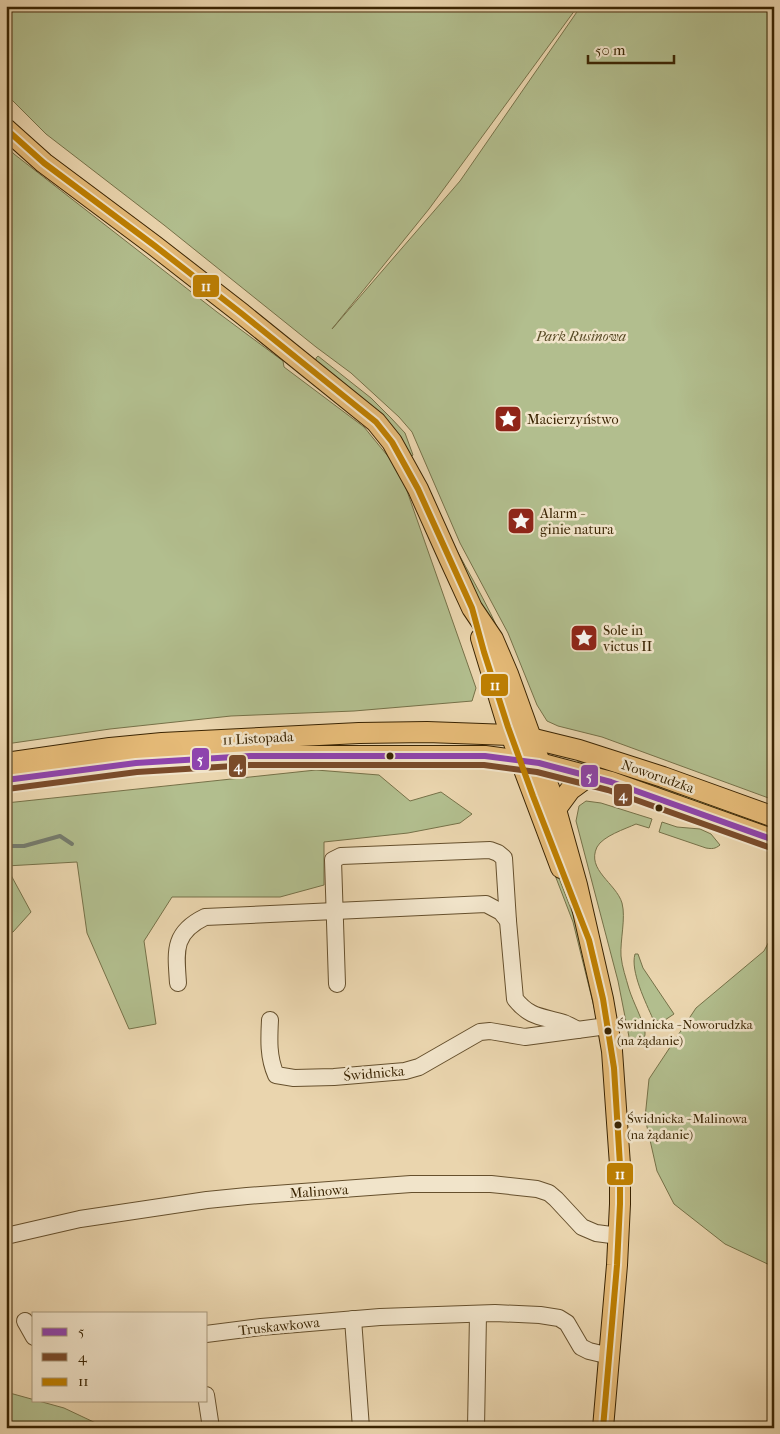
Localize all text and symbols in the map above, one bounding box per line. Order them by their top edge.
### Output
scale bar [588,32,674,64]
text: 50 m [595,41,626,59]
line badge: 11 [192,274,220,298]
text: 11 [201,278,211,295]
park label: Park Rusinowa [535,328,626,345]
place icon: Macierzyństwo [493,404,523,434]
place label: Macierzyństwo [527,411,619,428]
place label: Alarm - ginie natura [539,505,614,538]
place icon: Alarm - ginie natura [506,506,536,536]
place label: Sole in victus II [603,622,653,655]
place icon: Sole in victus II [569,623,599,653]
line badge: 11 [480,673,509,697]
text: 11 [490,677,500,694]
street label: 11 Listopada [222,728,294,749]
line badge: 5 [191,747,210,771]
text: 5 [197,751,203,768]
unlabelled marker [385,751,395,761]
line badge: 4 [228,754,247,778]
street label: Noworudzka [619,756,697,797]
text: 4 [233,758,243,775]
line badge: 5 [580,764,599,788]
text: 5 [586,768,592,785]
line badge: 4 [613,783,633,807]
text: 4 [618,787,628,804]
unlabelled marker [654,803,664,813]
place label: Świdnicka - Noworudzka (na żądanie) [617,1017,754,1048]
marker: Świdnicka - Noworudzka (na żądanie) [603,1026,613,1036]
street label: Świdnicka [343,1061,406,1085]
place label: Świdnicka - Malinowa (na żądanie) [627,1111,748,1142]
marker: Świdnicka - Malinowa (na żądanie) [613,1120,623,1130]
line badge: 11 [606,1162,634,1186]
text: 11 [615,1166,625,1183]
street label: Malinowa [289,1181,350,1202]
legend [32,1312,208,1402]
street label: Truskawkowa [238,1314,321,1339]
text: 5 [78,1322,84,1340]
text: 4 [78,1348,88,1366]
text: 11 [78,1372,89,1390]

